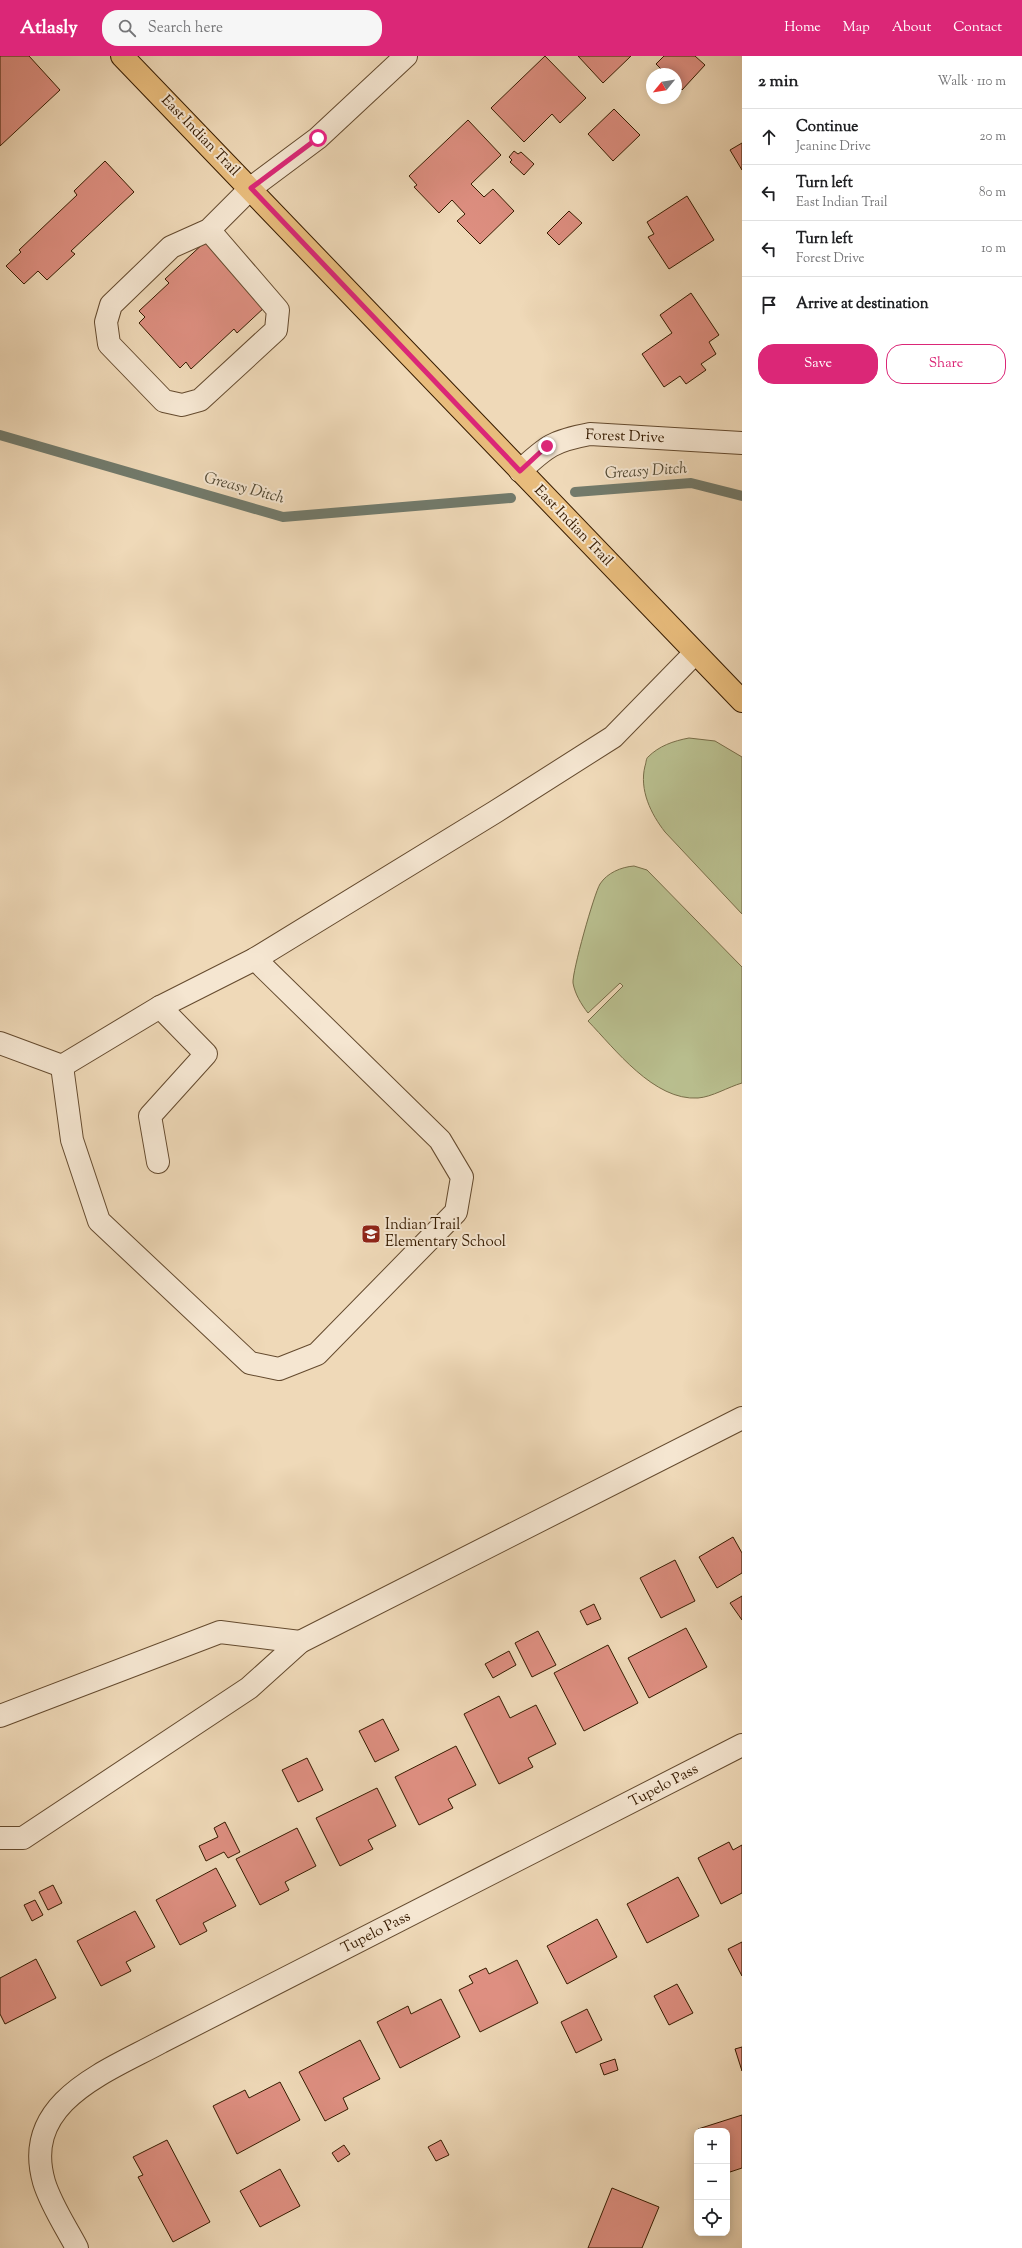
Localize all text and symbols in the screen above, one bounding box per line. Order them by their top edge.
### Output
search box [102,10,382,46]
text: Atlasly [20,15,78,42]
icon: search [116,17,138,39]
text: Search here [148,18,223,39]
text: Home [784,18,821,38]
text: Map [843,18,870,38]
text: About [892,18,931,38]
text: Contact [953,18,1002,38]
north arrow [646,68,682,104]
text: 2 min [758,70,799,94]
text: Walk · 110 m [938,73,1006,91]
street label: East Indian Trail [156,91,244,181]
text: Continue [796,117,858,138]
icon: ahead [758,126,780,148]
text: 20 m [980,128,1006,146]
route start [309,129,327,147]
text: Jeanine Drive [796,138,871,156]
text: Turn left [796,173,853,194]
icon: left [758,182,780,204]
text: 80 m [979,184,1006,202]
text: East Indian Trail [796,194,888,212]
text: Turn left [796,229,853,250]
icon: left [758,238,780,260]
text: 10 m [981,240,1006,258]
text: Forest Drive [796,250,865,268]
icon: arrive [758,294,780,316]
text: Arrive at destination [796,294,929,315]
button: Save [758,344,878,384]
button: Share [886,344,1006,384]
street label: Forest Drive [585,425,665,449]
route end [538,437,556,455]
water label: Greasy Ditch [604,458,688,486]
water label: Greasy Ditch [201,467,287,511]
street label: East Indian Trail [529,481,617,571]
place label: Indian Trail Elementary School [385,1215,506,1253]
school or university icon: Indian Trail Elementary School [360,1223,382,1245]
street label: Tupelo Pass [626,1759,702,1813]
street label: Tupelo Pass [338,1906,414,1959]
map controls [694,2128,730,2236]
button: + [694,2128,730,2164]
button: − [694,2164,730,2200]
button: locate [694,2200,730,2236]

